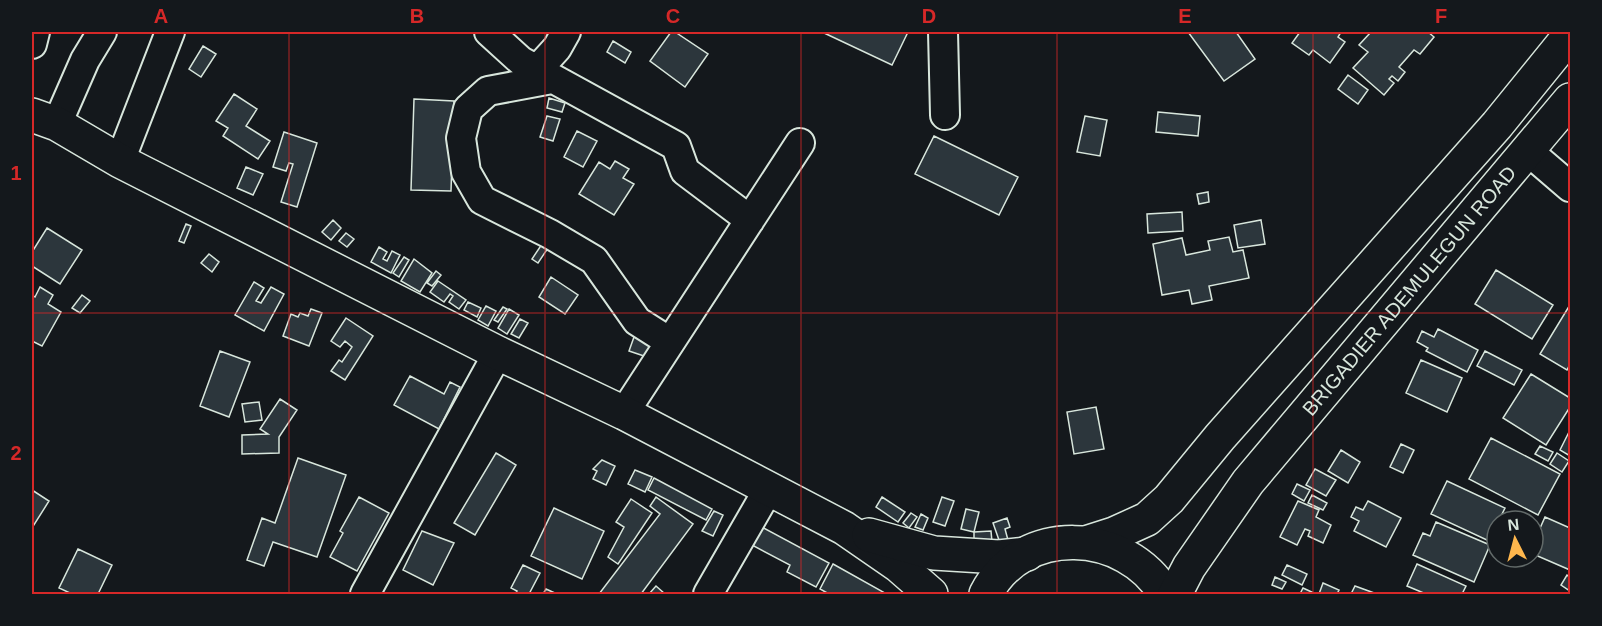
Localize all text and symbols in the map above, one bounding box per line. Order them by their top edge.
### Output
text: A [154,5,168,27]
text: B [410,5,424,27]
text: C [666,5,680,27]
text: D [922,5,936,27]
text: E [1178,5,1192,27]
text: F [1435,5,1447,27]
text: 1 [10,162,22,184]
street label: BRIGADIER ADEMULEGUN ROAD [1298,162,1520,420]
text: 2 [10,442,22,464]
north arrow [1485,509,1545,569]
text: N [1507,516,1520,534]

